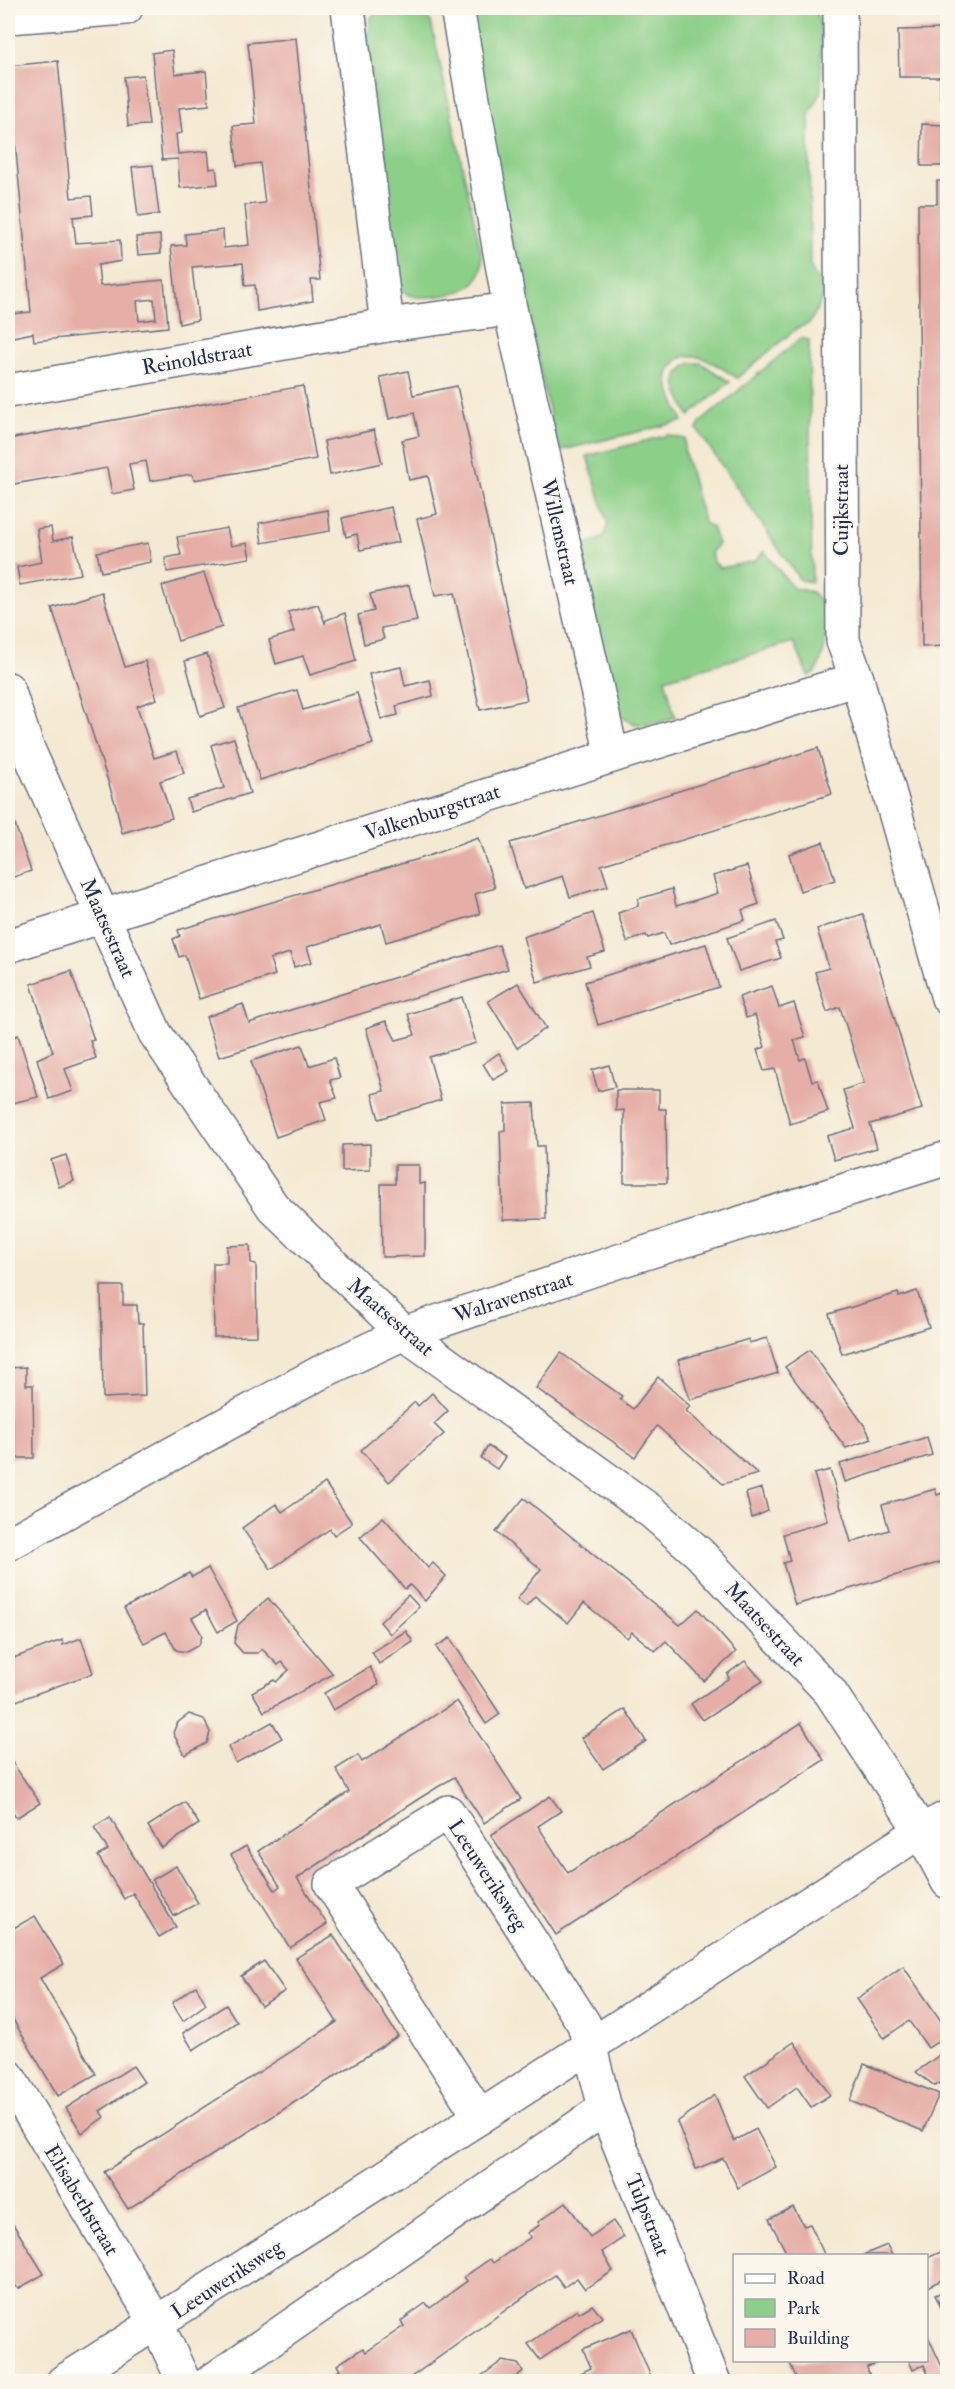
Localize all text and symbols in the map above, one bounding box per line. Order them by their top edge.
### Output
street label: Reinoldstraat [140,335,255,381]
street label: Cuijkstraat [828,464,855,556]
street label: Willemstraat [534,475,585,588]
street label: Valkenburgstraat [361,778,504,847]
street label: Maatsestraat [74,874,142,982]
street label: Walravenstraat [449,1265,576,1330]
street label: Maatsestraat [342,1272,440,1363]
street label: Maatsestraat [719,1576,811,1673]
street label: Leeuweriksweg [442,1814,534,1937]
street label: Elisabethstraat [38,2140,125,2261]
street label: Tulpstraat [619,2170,676,2260]
street label: Leeuweriksweg [166,2233,289,2325]
legend [733,2254,928,2362]
text: Road [787,2267,825,2290]
text: Park [787,2297,820,2320]
text: Building [787,2327,850,2350]

